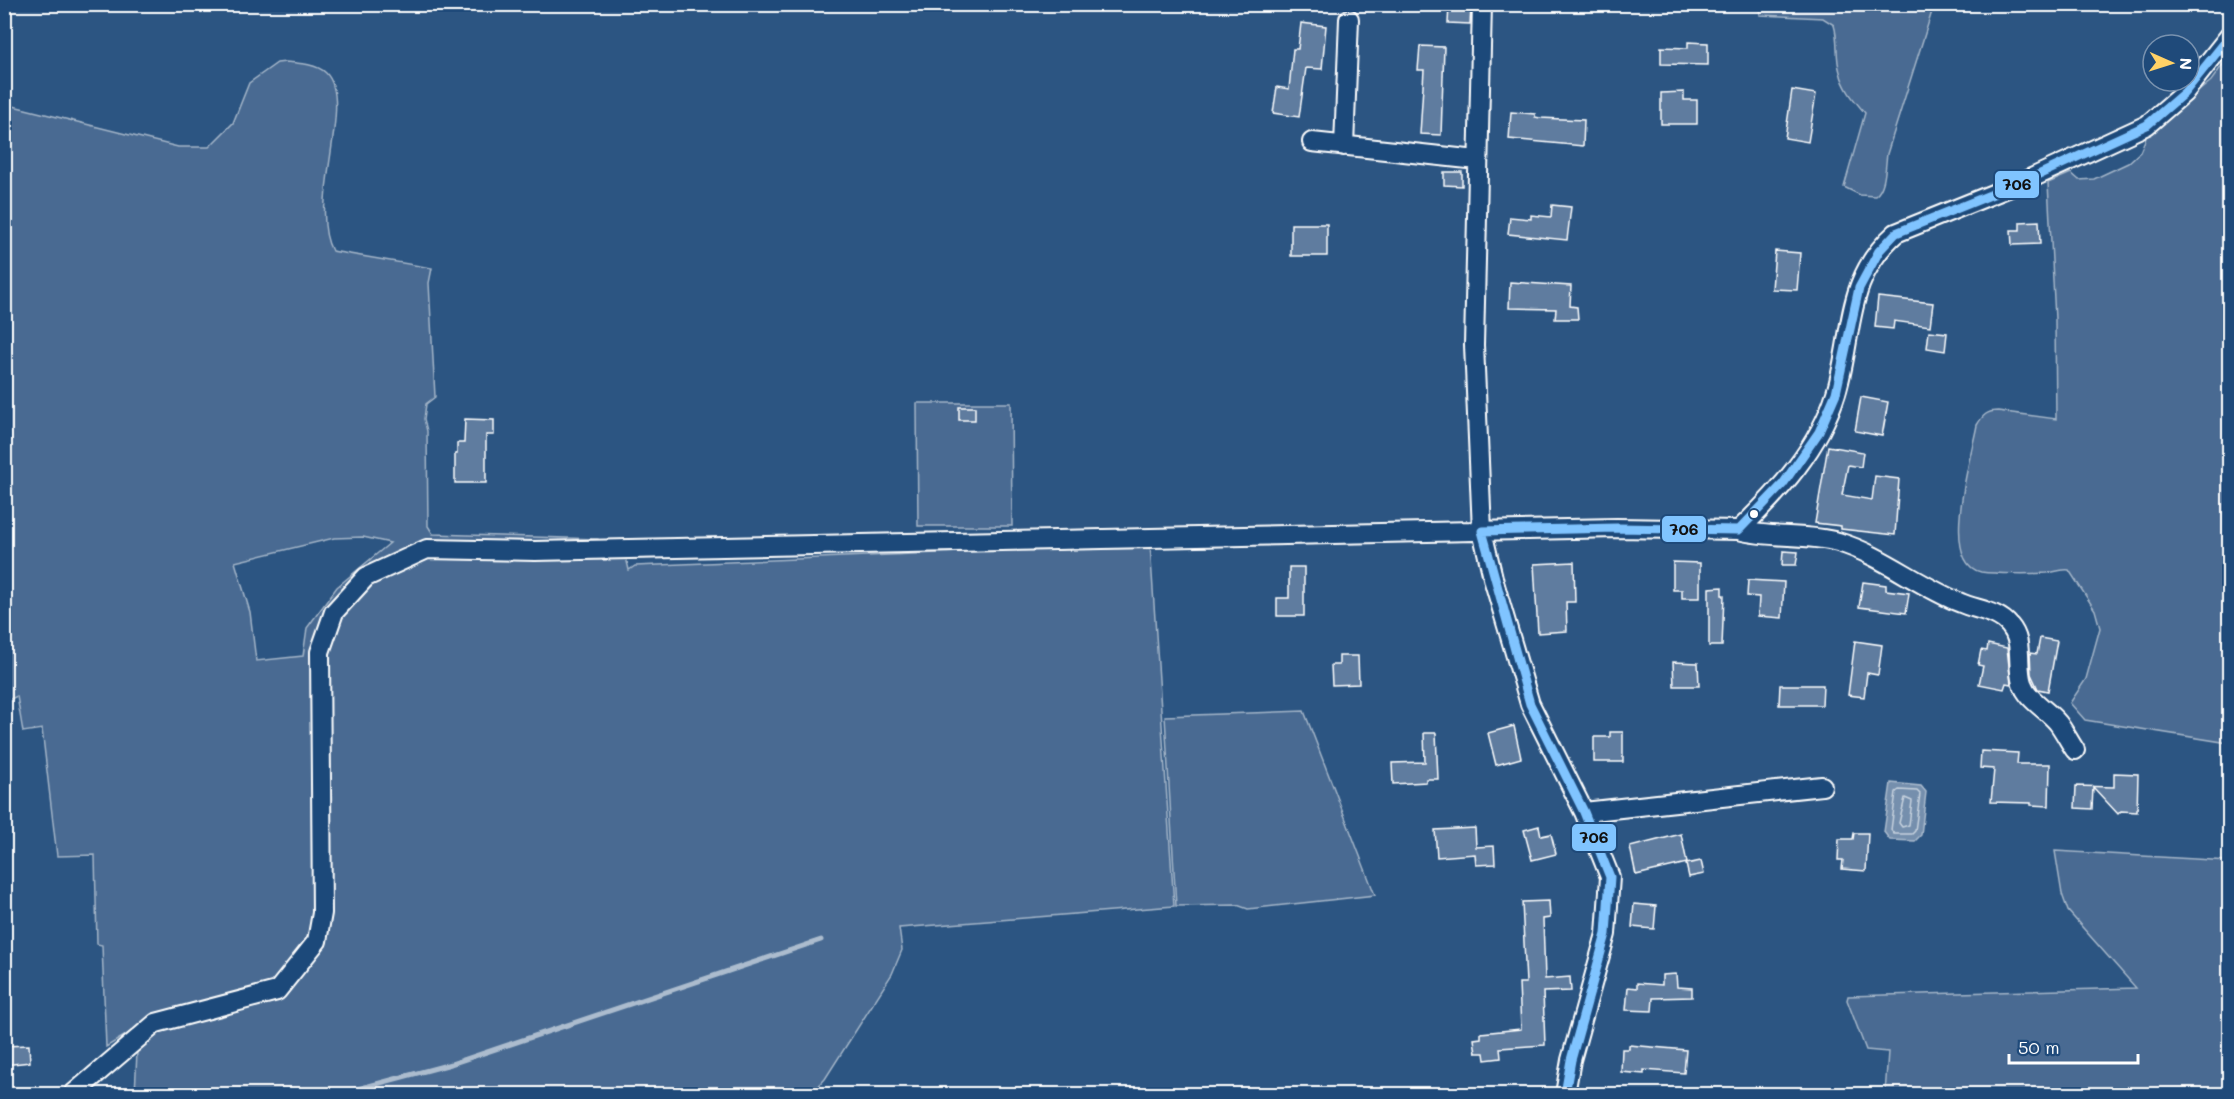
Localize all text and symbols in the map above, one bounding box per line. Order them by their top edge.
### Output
north arrow [2141,33,2201,93]
text: N [2176,57,2197,70]
line badge: 706 [1994,170,2040,199]
text: 706 [2003,173,2032,194]
unlabelled marker [1748,508,1760,520]
line badge: 706 [1661,515,1707,543]
text: 706 [1670,518,1699,539]
line badge: 706 [1571,823,1617,852]
text: 706 [1580,826,1609,847]
scale bar [2009,1027,2138,1065]
text: 50 m [2018,1035,2060,1059]

